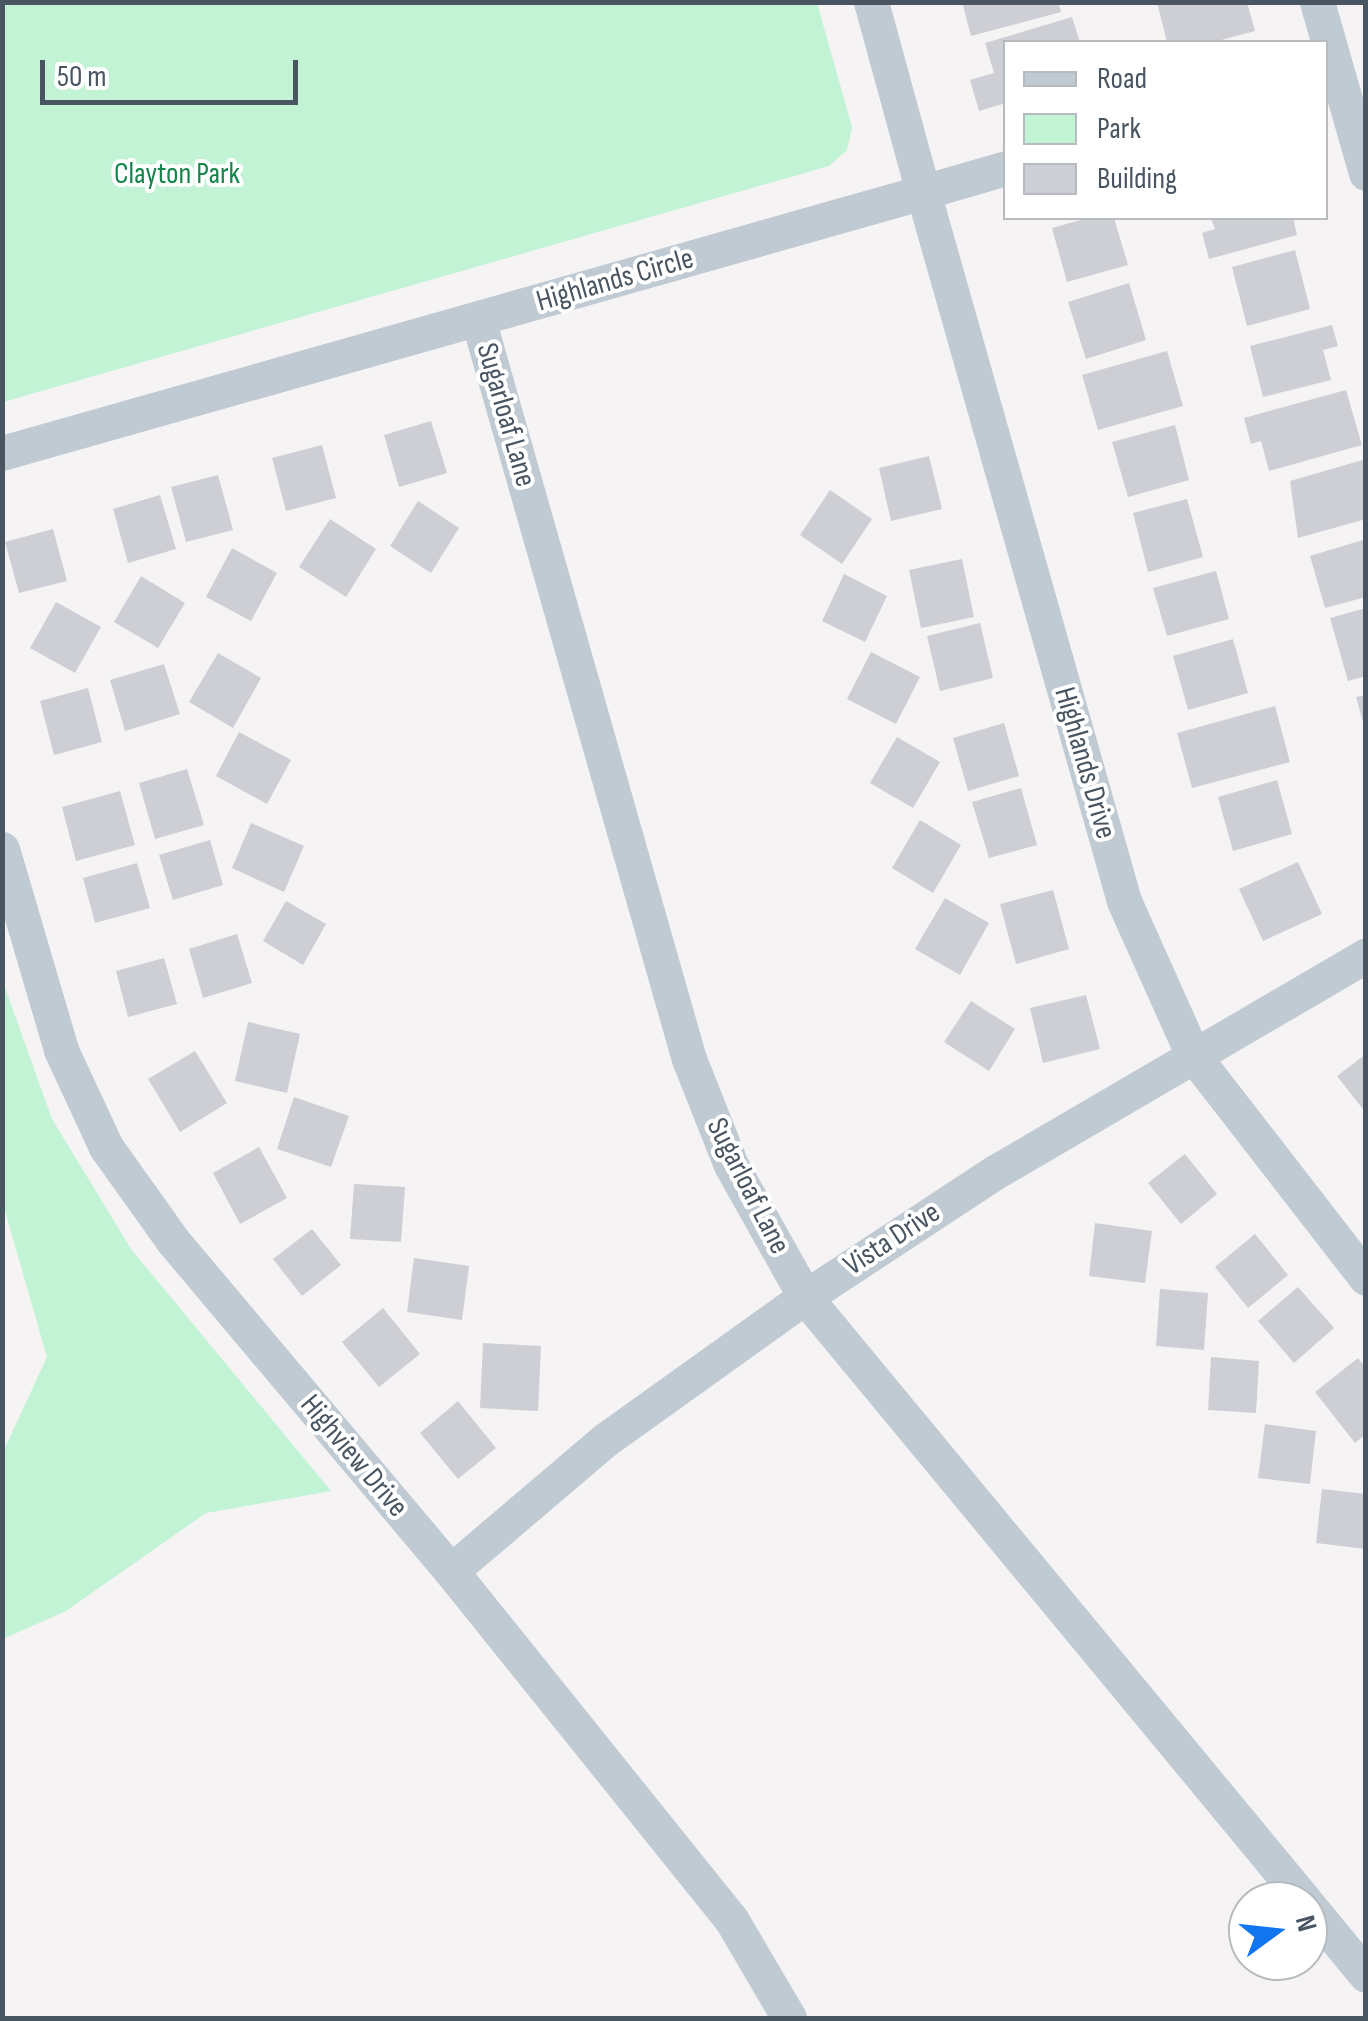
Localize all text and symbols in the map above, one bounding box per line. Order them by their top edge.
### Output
scale bar [45,40,302,102]
legend [1003,40,1328,220]
text: 50 m [57,59,106,95]
text: Road [1097,61,1147,97]
text: Park [1097,111,1141,147]
park label: Clayton Park [114,156,240,192]
text: Building [1097,161,1177,197]
street label: Highlands Circle [532,240,698,320]
street label: Sugarloaf Lane [468,339,544,491]
street label: Highlands Drive [1046,683,1124,843]
street label: Sugarloaf Lane [698,1112,798,1260]
street label: Vista Drive [837,1195,947,1283]
street label: Highview Drive [292,1387,416,1525]
north arrow [1228,1881,1328,1981]
text: N [1288,1912,1323,1935]

